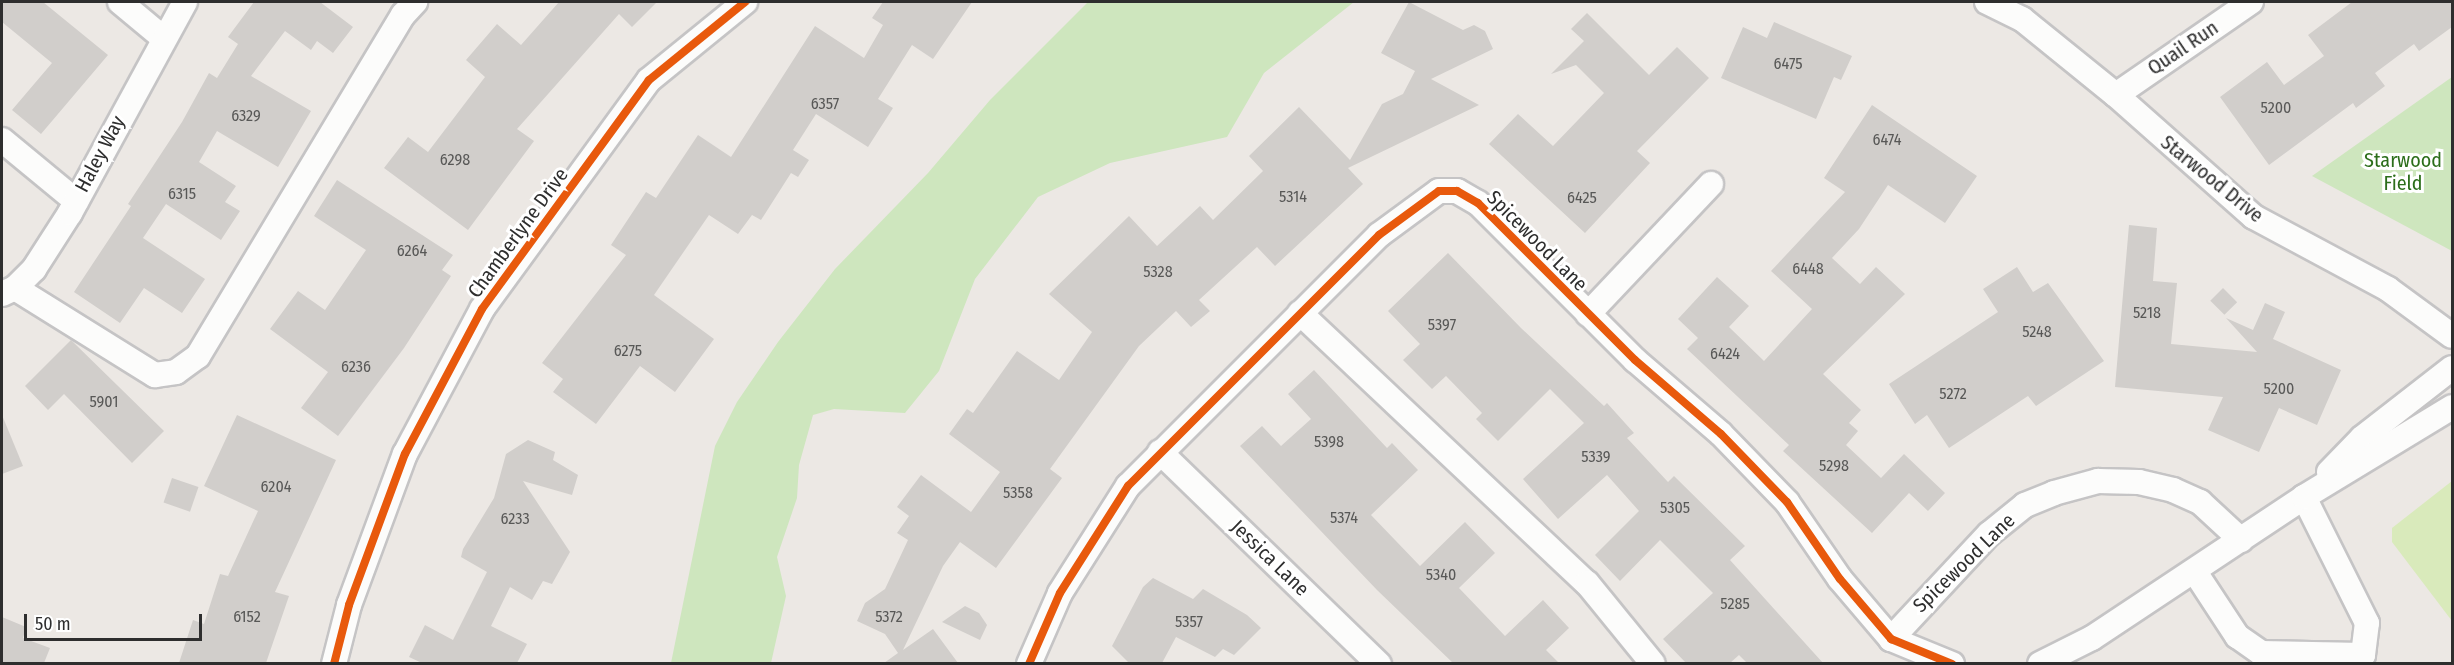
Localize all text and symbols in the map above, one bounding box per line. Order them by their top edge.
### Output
street label: Quail Run [2143,16,2223,80]
house number: 6475 [1774,54,1802,74]
house number: 6357 [811,94,839,114]
house number: 5200 [2261,98,2291,118]
house number: 6329 [231,106,261,126]
street label: Haley Way [70,112,130,196]
house number: 6474 [1872,130,1902,150]
street label: Starwood Drive [2156,130,2268,228]
park label: Starwood Field [2364,148,2442,195]
house number: 6298 [440,150,470,170]
street label: Chamberlyne Drive [463,163,573,303]
house number: 6315 [168,184,196,204]
street label: Spicewood Lane [1482,186,1592,296]
house number: 5314 [1279,187,1307,207]
house number: 6425 [1567,188,1597,208]
house number: 6264 [397,241,427,261]
house number: 6448 [1792,259,1824,279]
house number: 5328 [1143,262,1173,282]
house number: 5218 [2133,303,2161,323]
house number: 5397 [1428,315,1456,335]
house number: 5248 [2022,322,2052,342]
house number: 6275 [614,341,642,361]
house number: 6424 [1710,344,1740,364]
house number: 6236 [341,357,371,377]
house number: 5200 [2264,379,2294,399]
house number: 5272 [1939,384,1967,404]
house number: 5901 [89,392,119,412]
house number: 5398 [1314,432,1344,452]
house number: 5339 [1581,447,1611,467]
house number: 5298 [1819,456,1849,476]
house number: 6204 [261,477,291,497]
house number: 5358 [1003,483,1033,503]
house number: 5305 [1660,498,1690,518]
house number: 5374 [1330,508,1358,528]
street label: Spicewood Lane [1908,508,2020,618]
house number: 6233 [500,509,530,529]
street label: Jessica Lane [1226,515,1314,601]
house number: 5340 [1426,565,1456,585]
house number: 5285 [1720,594,1750,614]
scale bar [27,602,206,640]
house number: 6152 [233,607,261,627]
house number: 5372 [875,607,903,627]
house number: 5357 [1175,612,1203,632]
text: 50 m [35,613,71,635]

